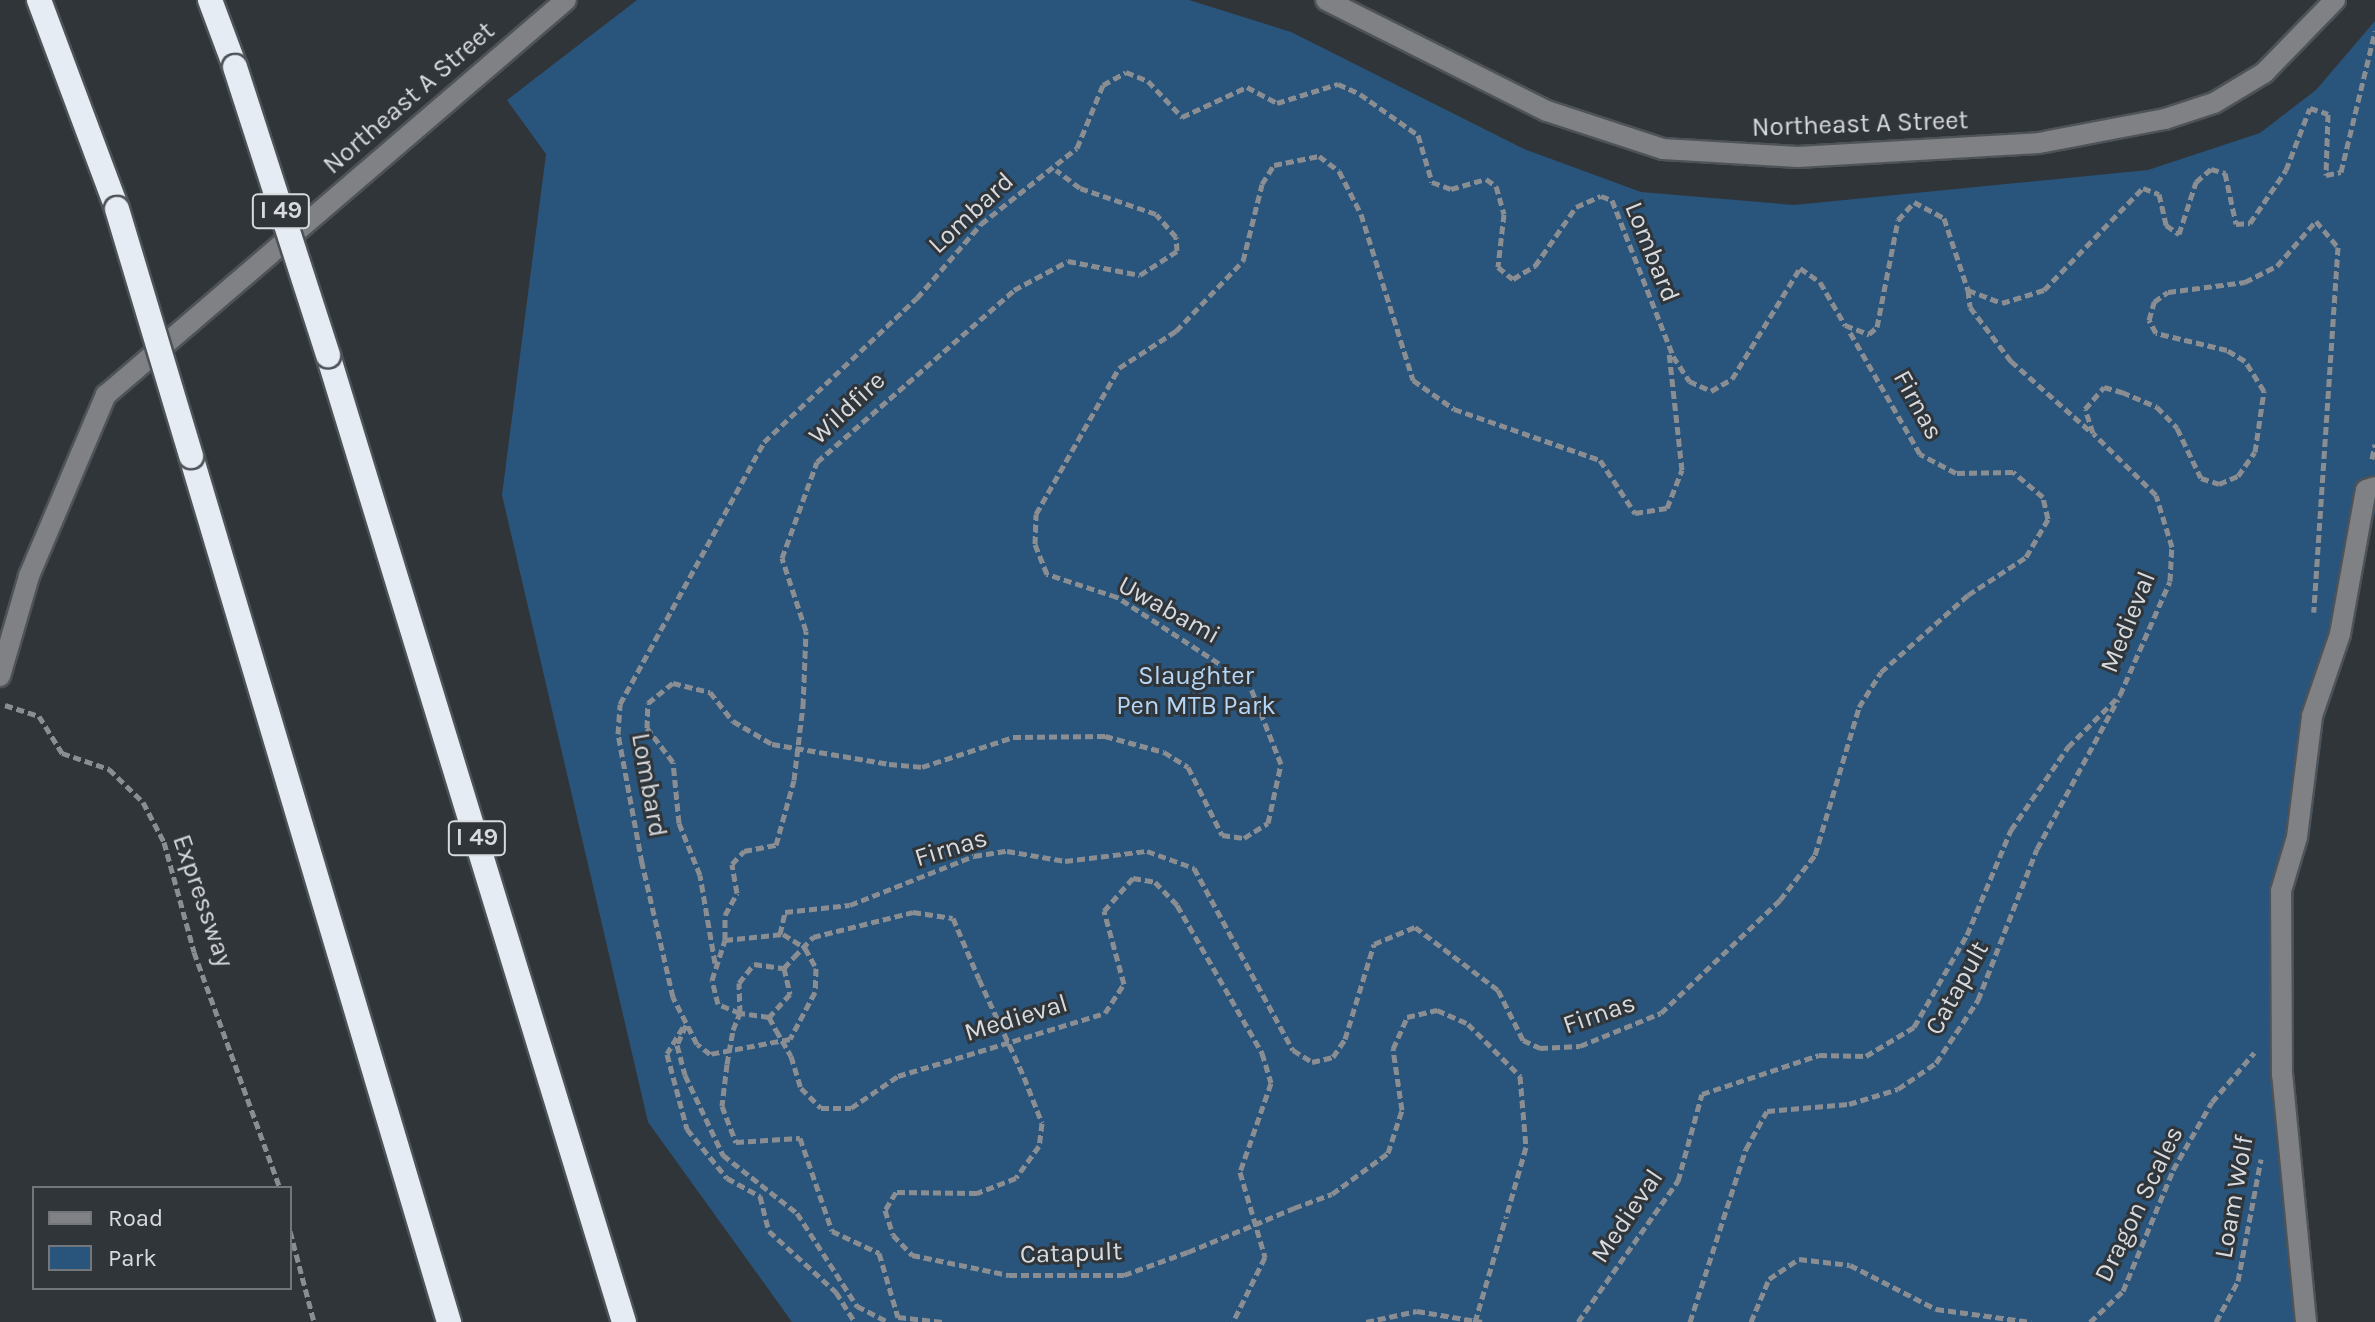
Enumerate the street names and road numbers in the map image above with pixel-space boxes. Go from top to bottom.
street label: Northeast A Street [317,15,501,181]
street label: Northeast A Street [1751,105,1969,143]
street label: Lombard [922,166,1020,260]
road number: I 49 [251,191,311,231]
street label: Lombard [1618,197,1686,307]
street label: Wildfire [802,365,892,451]
street label: Firnas [1886,365,1950,445]
street label: Medieval [2094,567,2162,677]
street label: Uwabami [1112,569,1226,651]
street label: Lombard [625,730,673,840]
road number: I 49 [447,818,507,858]
street label: Firnas [911,822,991,874]
street label: Expressway [166,830,240,972]
street label: Catapult [1919,936,1995,1040]
street label: Firnas [1559,987,1639,1041]
street label: Medieval [960,988,1072,1048]
street label: Dragon Scales [2088,1121,2190,1287]
street label: Loam Wolf [2208,1133,2260,1261]
street label: Medieval [1584,1163,1670,1269]
street label: Catapult [1019,1236,1123,1270]

